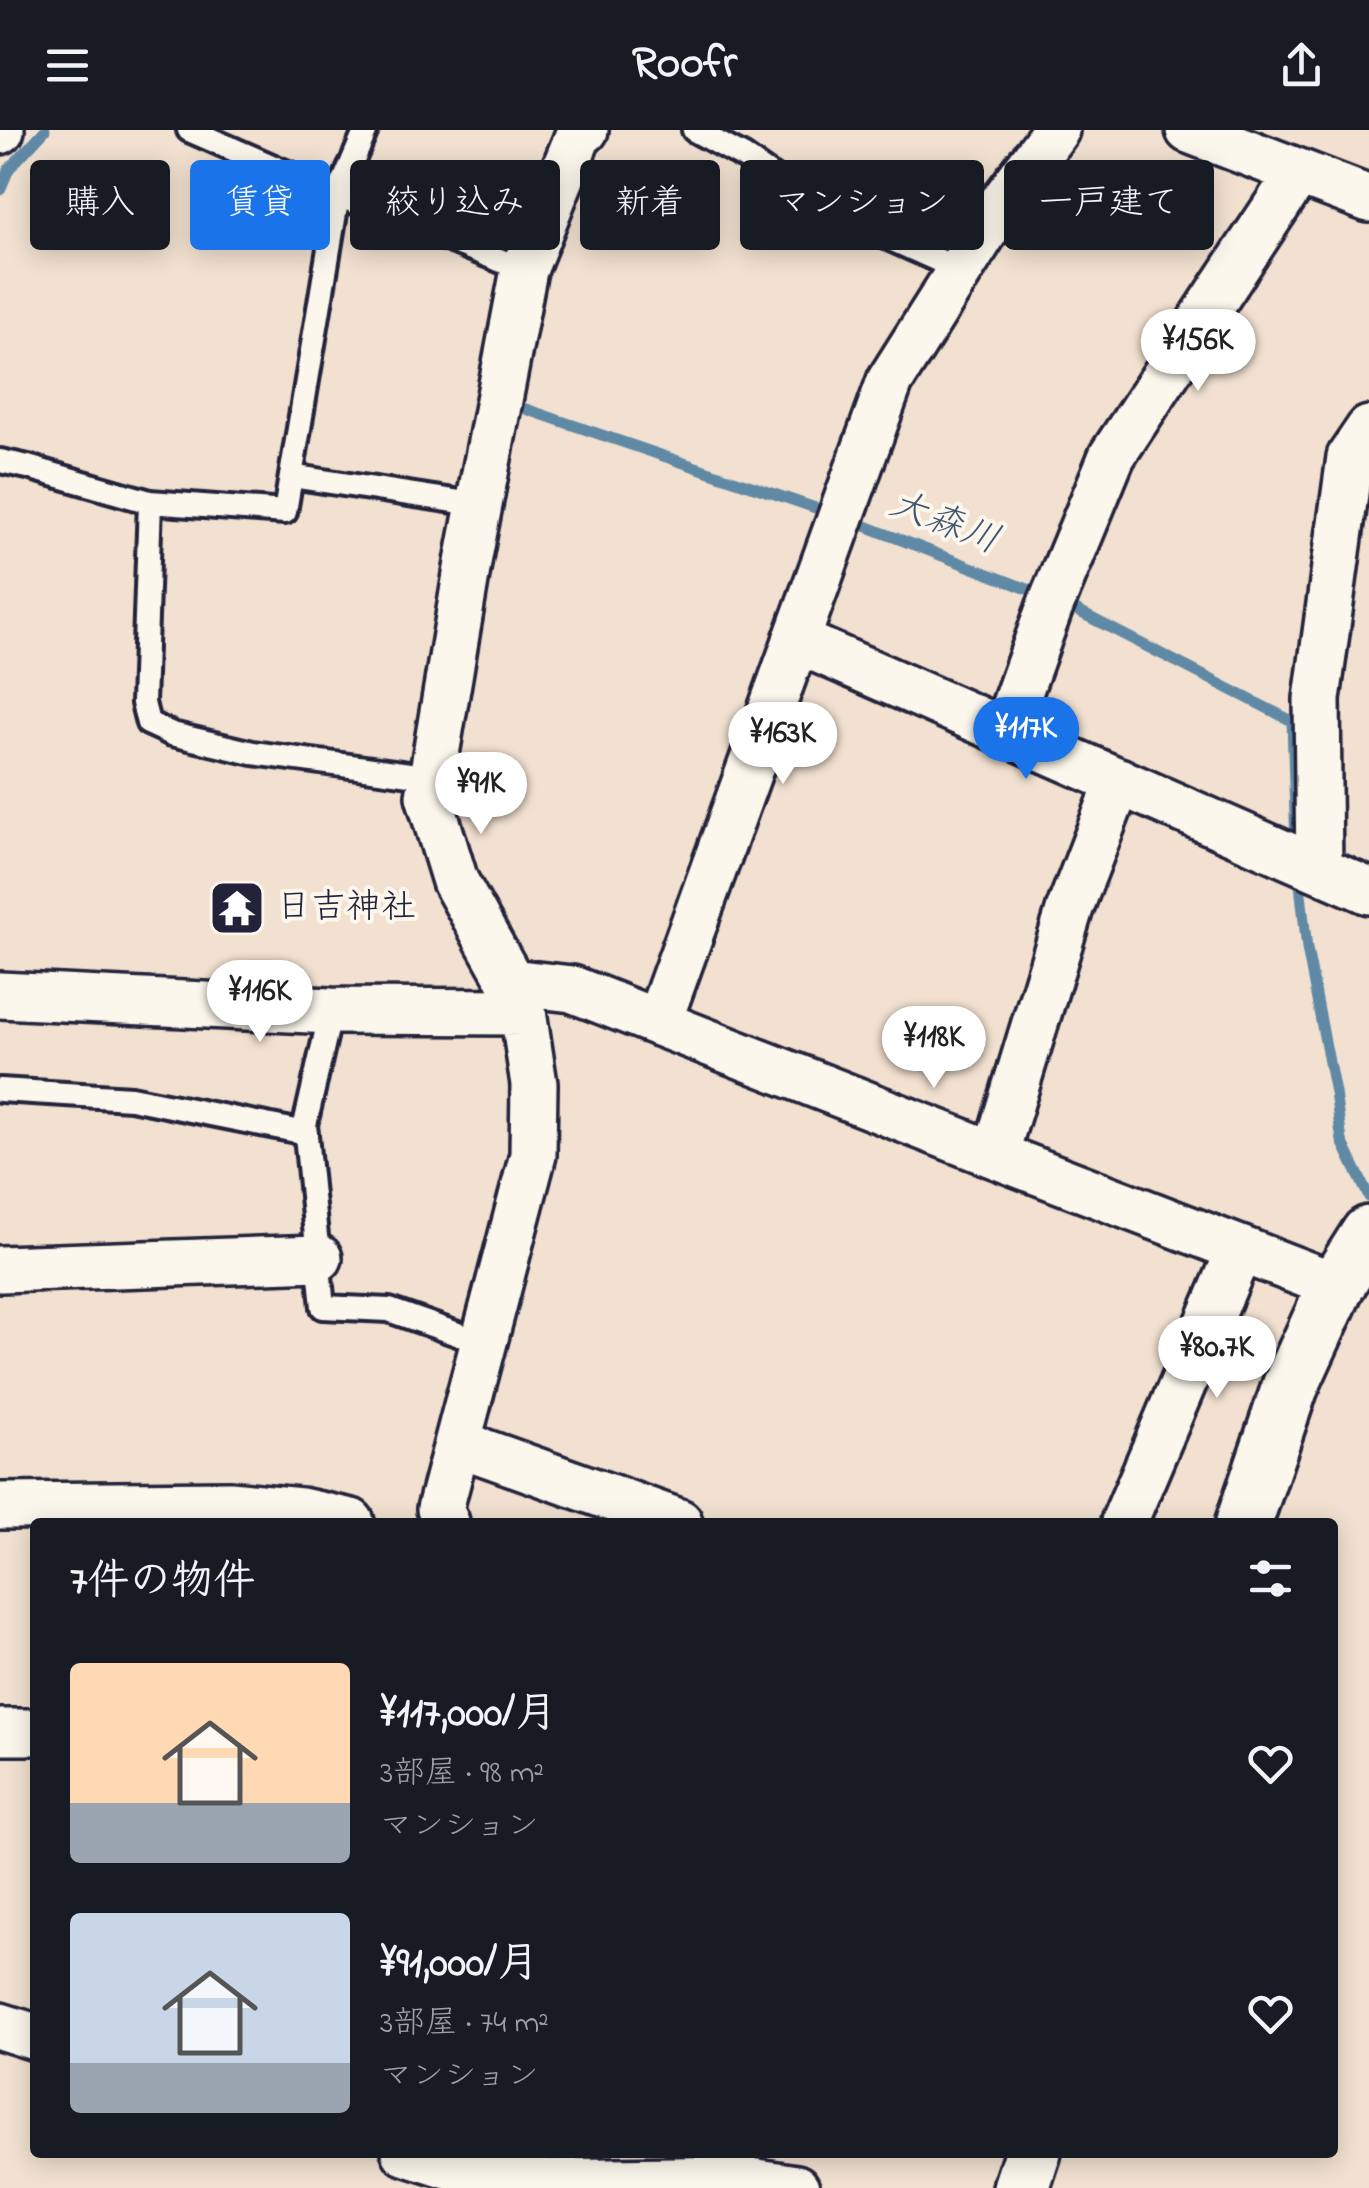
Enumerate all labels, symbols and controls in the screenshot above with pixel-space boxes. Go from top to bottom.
text: Roofr [632,32,737,98]
icon: menu [40,38,95,93]
icon: share [1274,38,1329,93]
chip: 購入 [30,160,170,250]
chip: 賃貸 [190,160,330,250]
chip: 絞り込み [350,160,560,250]
chip: 新着 [580,160,720,250]
chip: マンション [740,160,984,250]
chip: 一戸建て [1004,160,1214,250]
pin: ¥156K [1128,309,1268,394]
text: ¥156K [1163,318,1233,365]
water label: 大森川 [881,477,1007,571]
pin: ¥117K [956,697,1096,782]
pin: ¥163K [713,702,853,787]
text: ¥117K [995,706,1057,753]
text: ¥163K [750,711,816,758]
pin: ¥91K [422,752,540,837]
text: ¥91K [457,761,505,808]
temple icon: 日吉神社 [207,878,267,938]
place label: 日吉神社 [276,883,416,934]
pin: ¥116K [190,960,330,1045]
text: ¥116K [229,969,291,1016]
pin: ¥118K [864,1006,1004,1091]
text: ¥118K [904,1015,964,1062]
pin: ¥80.7K [1136,1316,1298,1401]
text: ¥80.7K [1180,1325,1254,1372]
icon: filters [1243,1551,1298,1606]
text: 7件の物件 [70,1552,255,1613]
text: ¥117,000/月 [380,1684,557,1745]
icon: home [150,1703,270,1823]
icon: heart [1243,1736,1298,1791]
text: 3部屋 · 98 m² [380,1751,544,1798]
text: マンション [380,1804,539,1851]
text: ¥91,000/月 [380,1934,539,1995]
icon: home [150,1953,270,2073]
icon: heart [1243,1986,1298,2041]
text: 3部屋 · 74 m² [380,2001,549,2048]
text: マンション [380,2054,539,2101]

